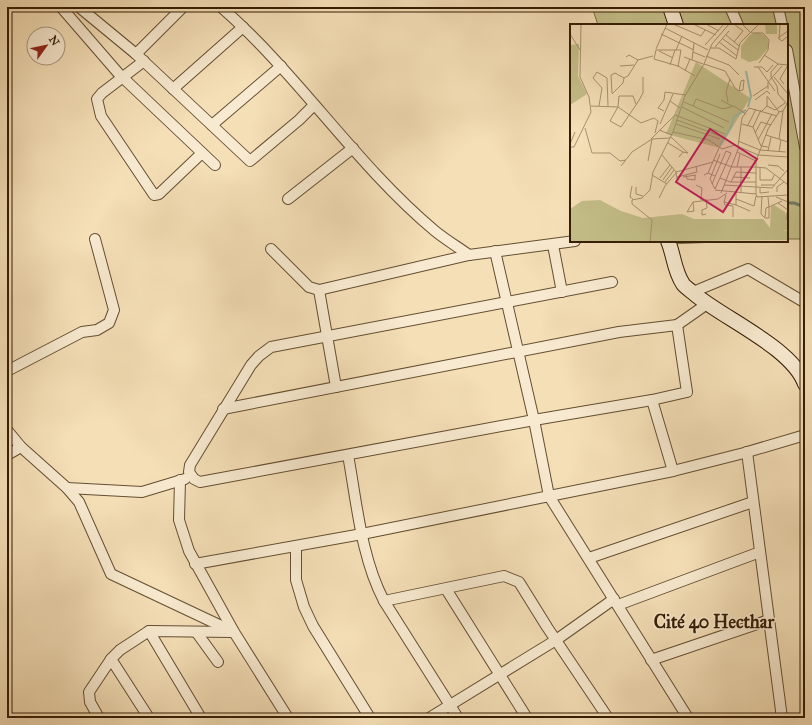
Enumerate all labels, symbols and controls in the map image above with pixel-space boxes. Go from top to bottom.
inset map [570,24,788,242]
north arrow [26,26,66,66]
text: N [46,33,62,49]
district label: Cité 40 Hecthar [654,611,775,634]

